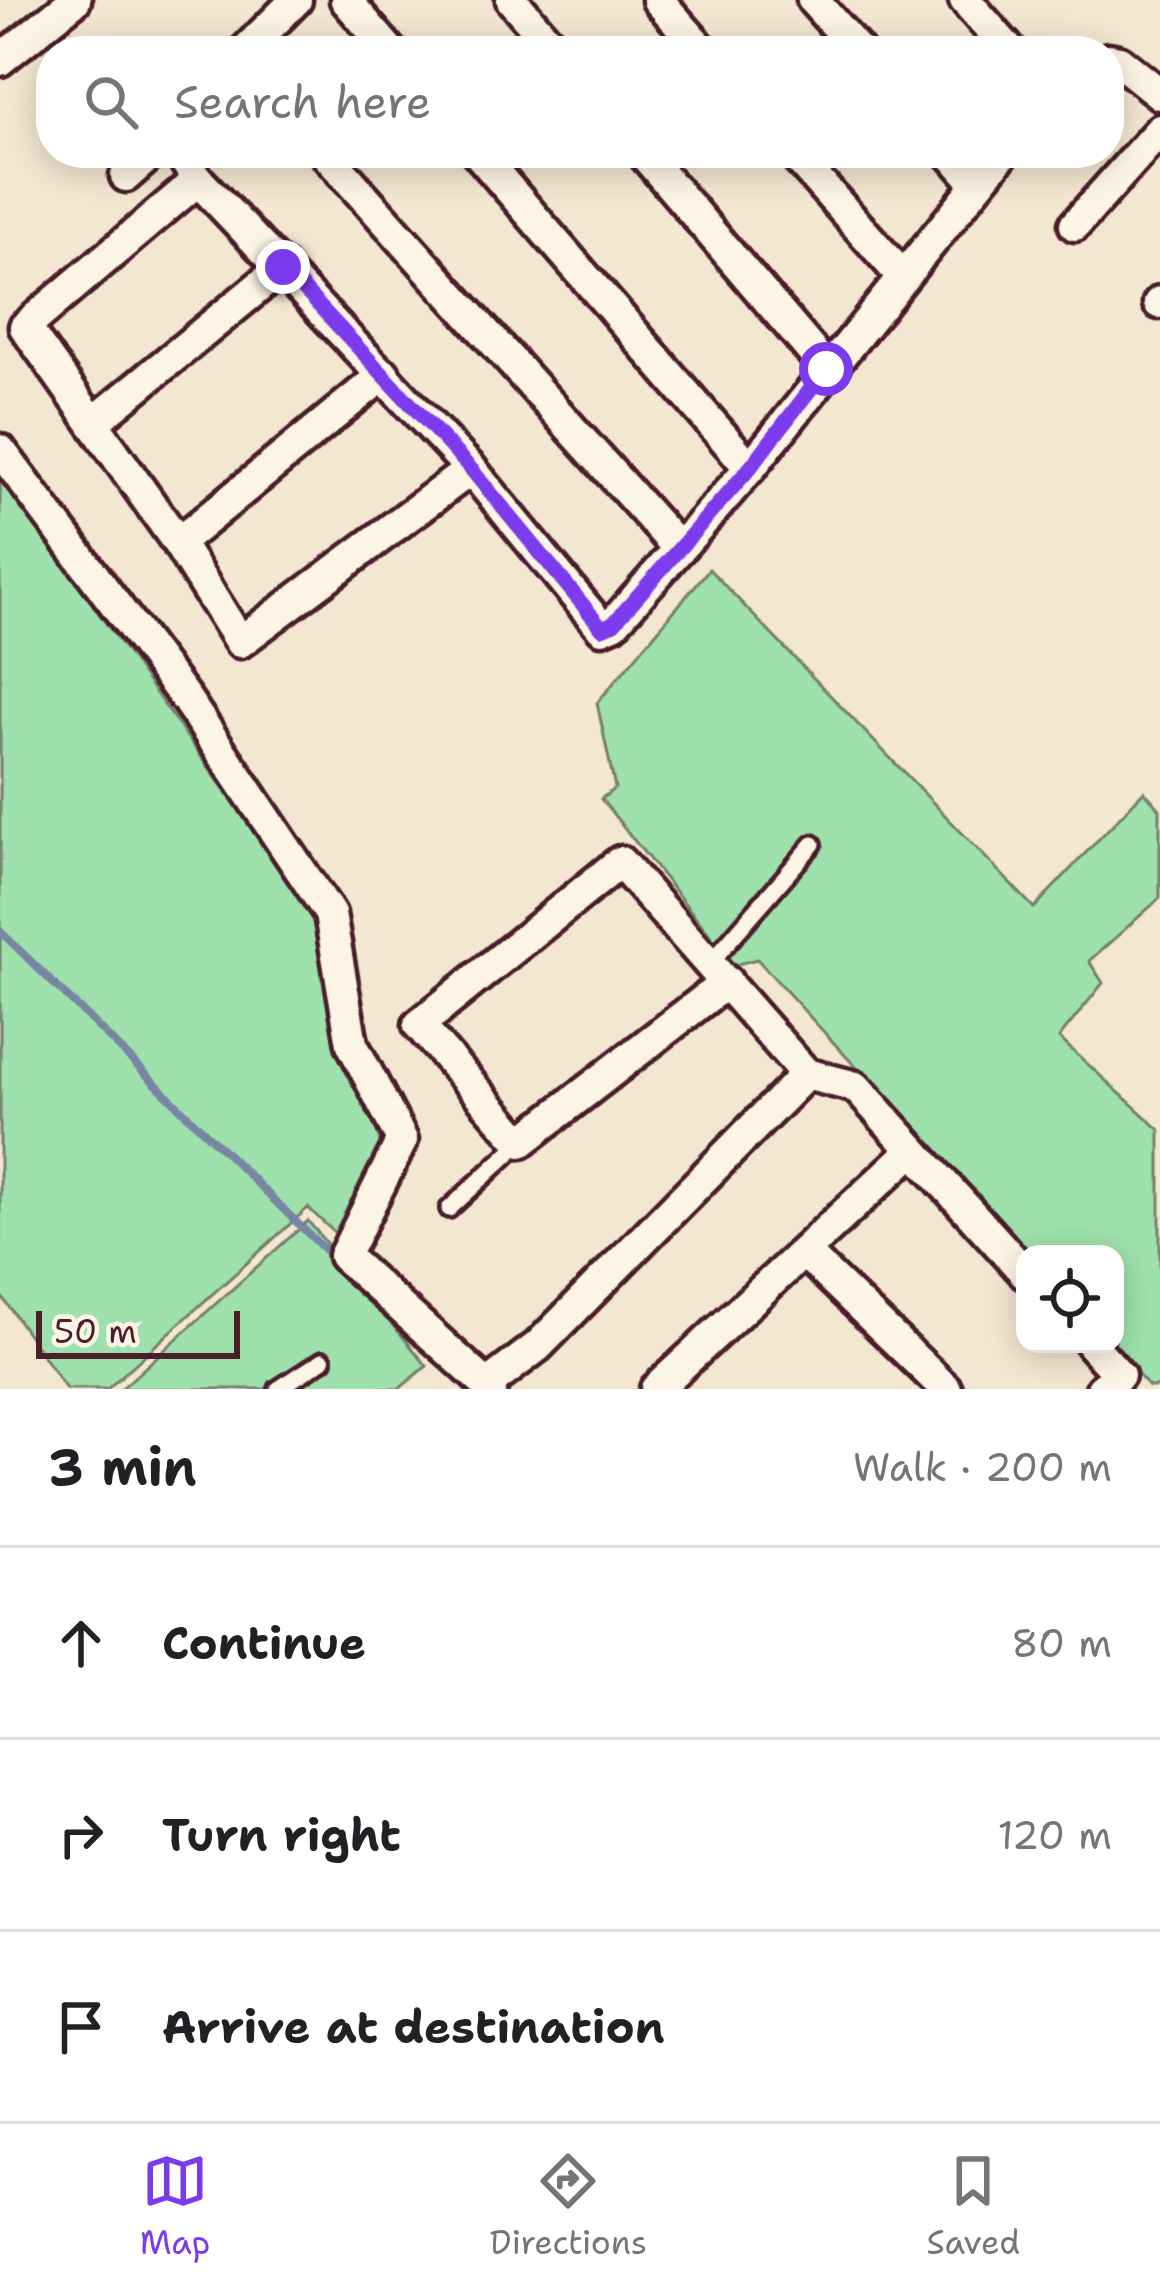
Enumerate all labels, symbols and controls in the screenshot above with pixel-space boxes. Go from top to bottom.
search box [36,36,1124,168]
icon: search [78,69,144,135]
text: Search here [174,72,431,132]
route end [256,240,310,294]
route start [799,342,853,396]
map controls [1016,1245,1124,1353]
button: locate [1016,1245,1124,1353]
scale bar [36,1305,240,1358]
text: 50 m [54,1309,137,1354]
text: 3 min [48,1433,197,1501]
text: Walk · 200 m [853,1441,1112,1493]
icon: ahead [48,1610,114,1676]
text: Continue [162,1613,366,1673]
text: 80 m [1011,1617,1112,1669]
icon: right [48,1802,114,1868]
text: Turn right [162,1805,401,1865]
text: 120 m [997,1809,1112,1861]
icon: arrive [48,1994,114,2060]
text: Arrive at destination [162,1997,665,2057]
tab: Map [140,2148,210,2265]
tab: Directions [490,2148,647,2265]
tab: Saved [927,2148,1020,2265]

